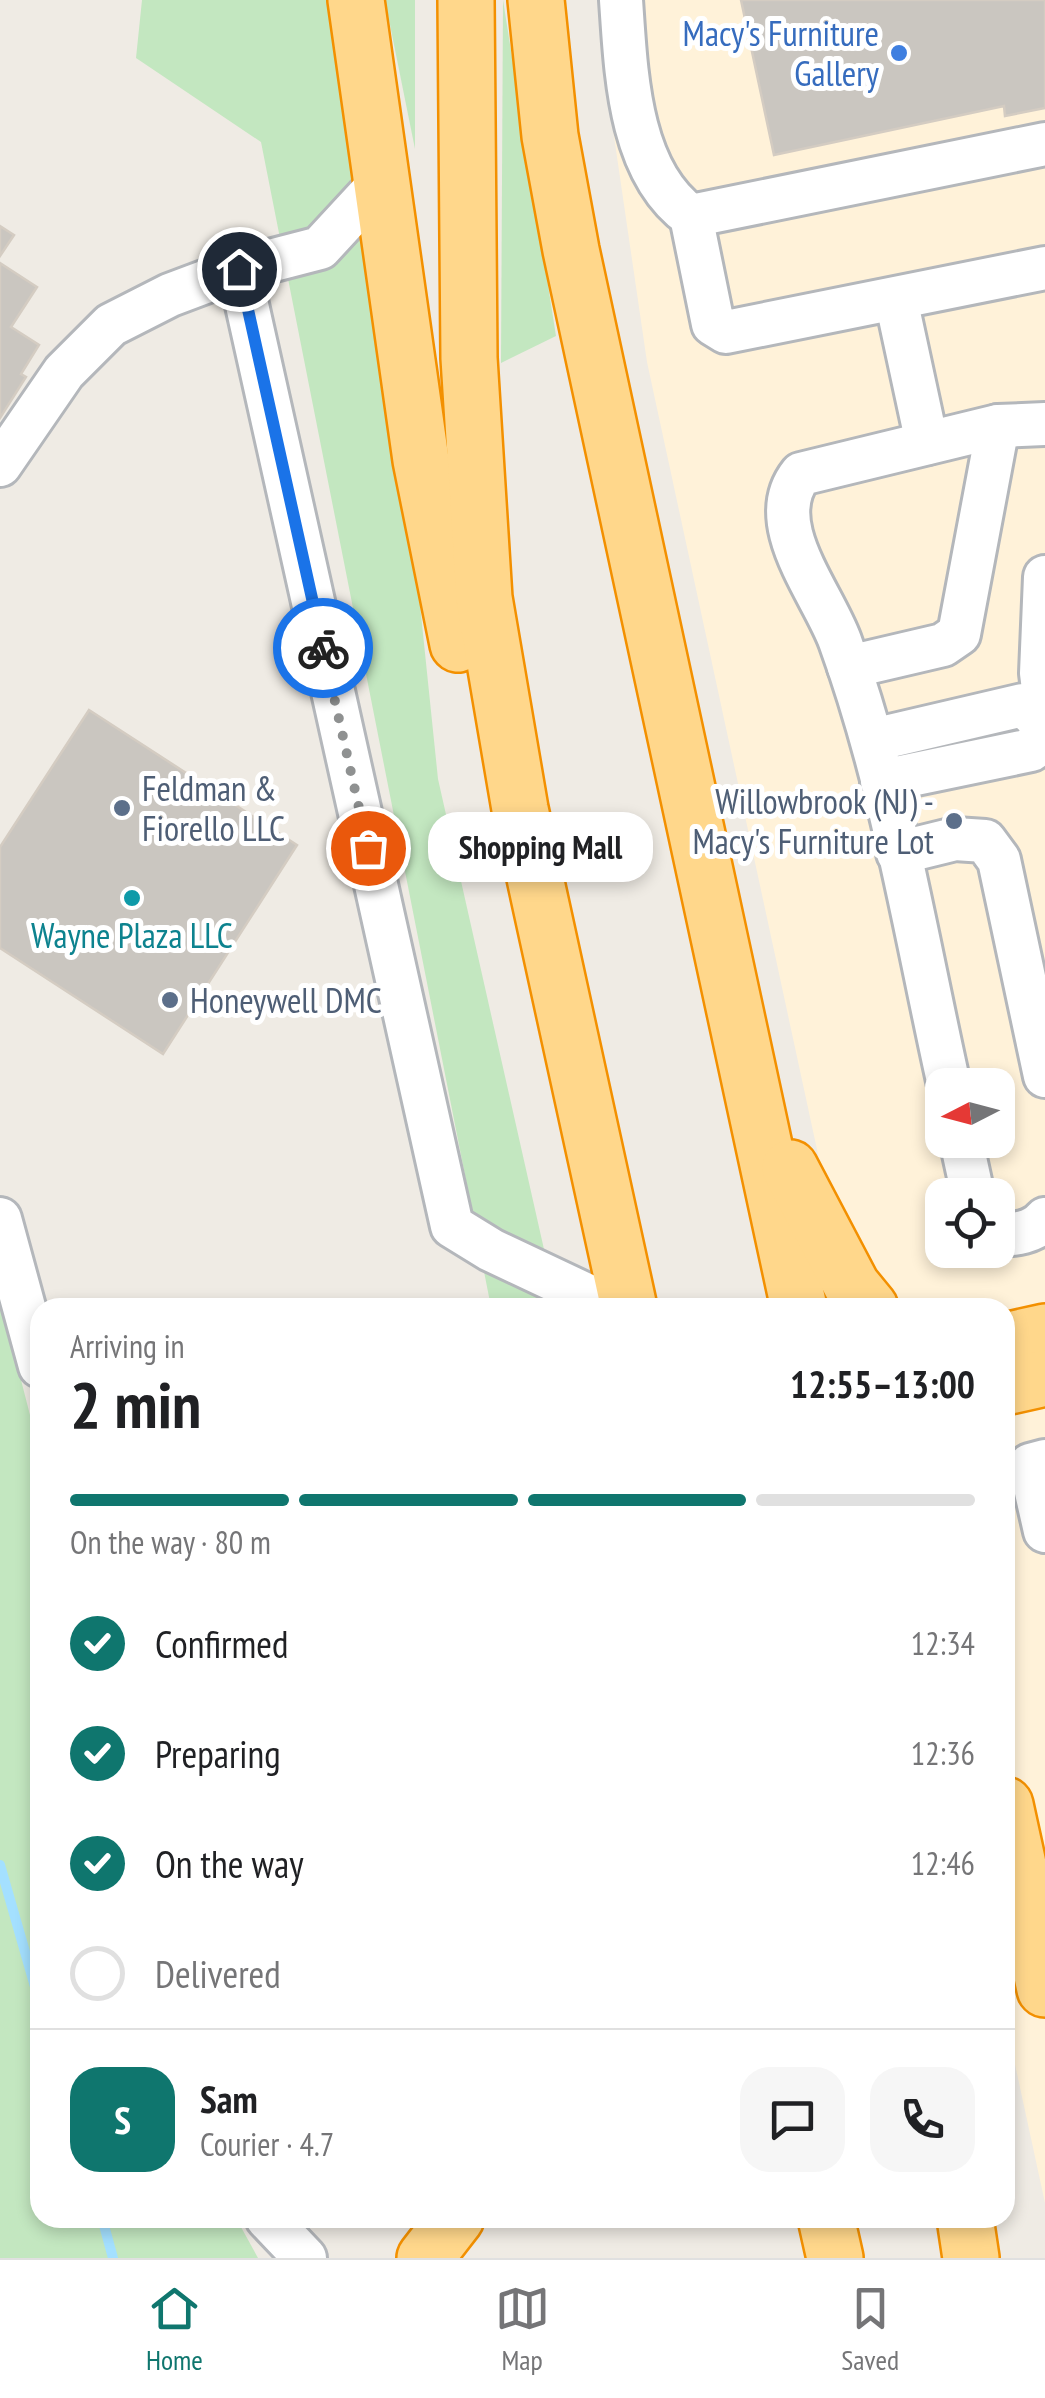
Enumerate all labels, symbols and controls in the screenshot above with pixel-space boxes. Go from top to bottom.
place label: Macy's Furniture Gallery [683,10,880,96]
marker: Macy's Furniture Gallery [888,42,910,64]
pin [197,227,282,312]
icon: home [212,242,267,297]
courier [273,598,373,698]
icon: bike [296,621,351,676]
place label: Feldman & Fiorello LLC [142,765,285,851]
place label: Willowbrook (NJ) - Macy's Furniture Lot [692,778,934,864]
marker: Feldman & Fiorello LLC [111,797,133,819]
pin [326,806,411,891]
marker: Willowbrook (NJ) - Macy's Furniture Lot [943,810,965,832]
callout: Shopping Mall [428,813,653,883]
icon: bag [341,821,396,876]
text: Shopping Mall [459,826,622,868]
marker: Wayne Plaza LLC [121,887,143,909]
place label: Wayne Plaza LLC [31,912,233,958]
place label: Honeywell DMC [190,977,382,1023]
marker: Honeywell DMC [159,989,181,1011]
north arrow [925,1068,1015,1158]
map controls [925,1068,1015,1268]
button: locate [925,1178,1015,1268]
text: Arriving in [70,1325,185,1367]
text: 12:55–13:00 [790,1359,975,1408]
text: 2 min [70,1362,201,1446]
text: On the way · 80 m [70,1521,271,1563]
icon: check [70,1616,125,1671]
text: Confirmed [155,1619,288,1668]
text: 12:34 [911,1622,975,1664]
icon: check [70,1726,125,1781]
text: Preparing [155,1729,281,1778]
text: 12:36 [911,1732,975,1774]
icon: check [70,1836,125,1891]
text: On the way [155,1839,303,1888]
text: 12:46 [911,1842,975,1884]
text: Delivered [155,1949,281,1998]
button: chat [740,2067,845,2172]
button: phone [870,2067,975,2172]
text: Sam [200,2074,258,2123]
text: S [114,2095,131,2144]
text: Courier · 4.7 [200,2123,334,2165]
tab: Home [146,2281,203,2378]
tab: Map [495,2281,550,2378]
tab: Saved [841,2281,899,2378]

